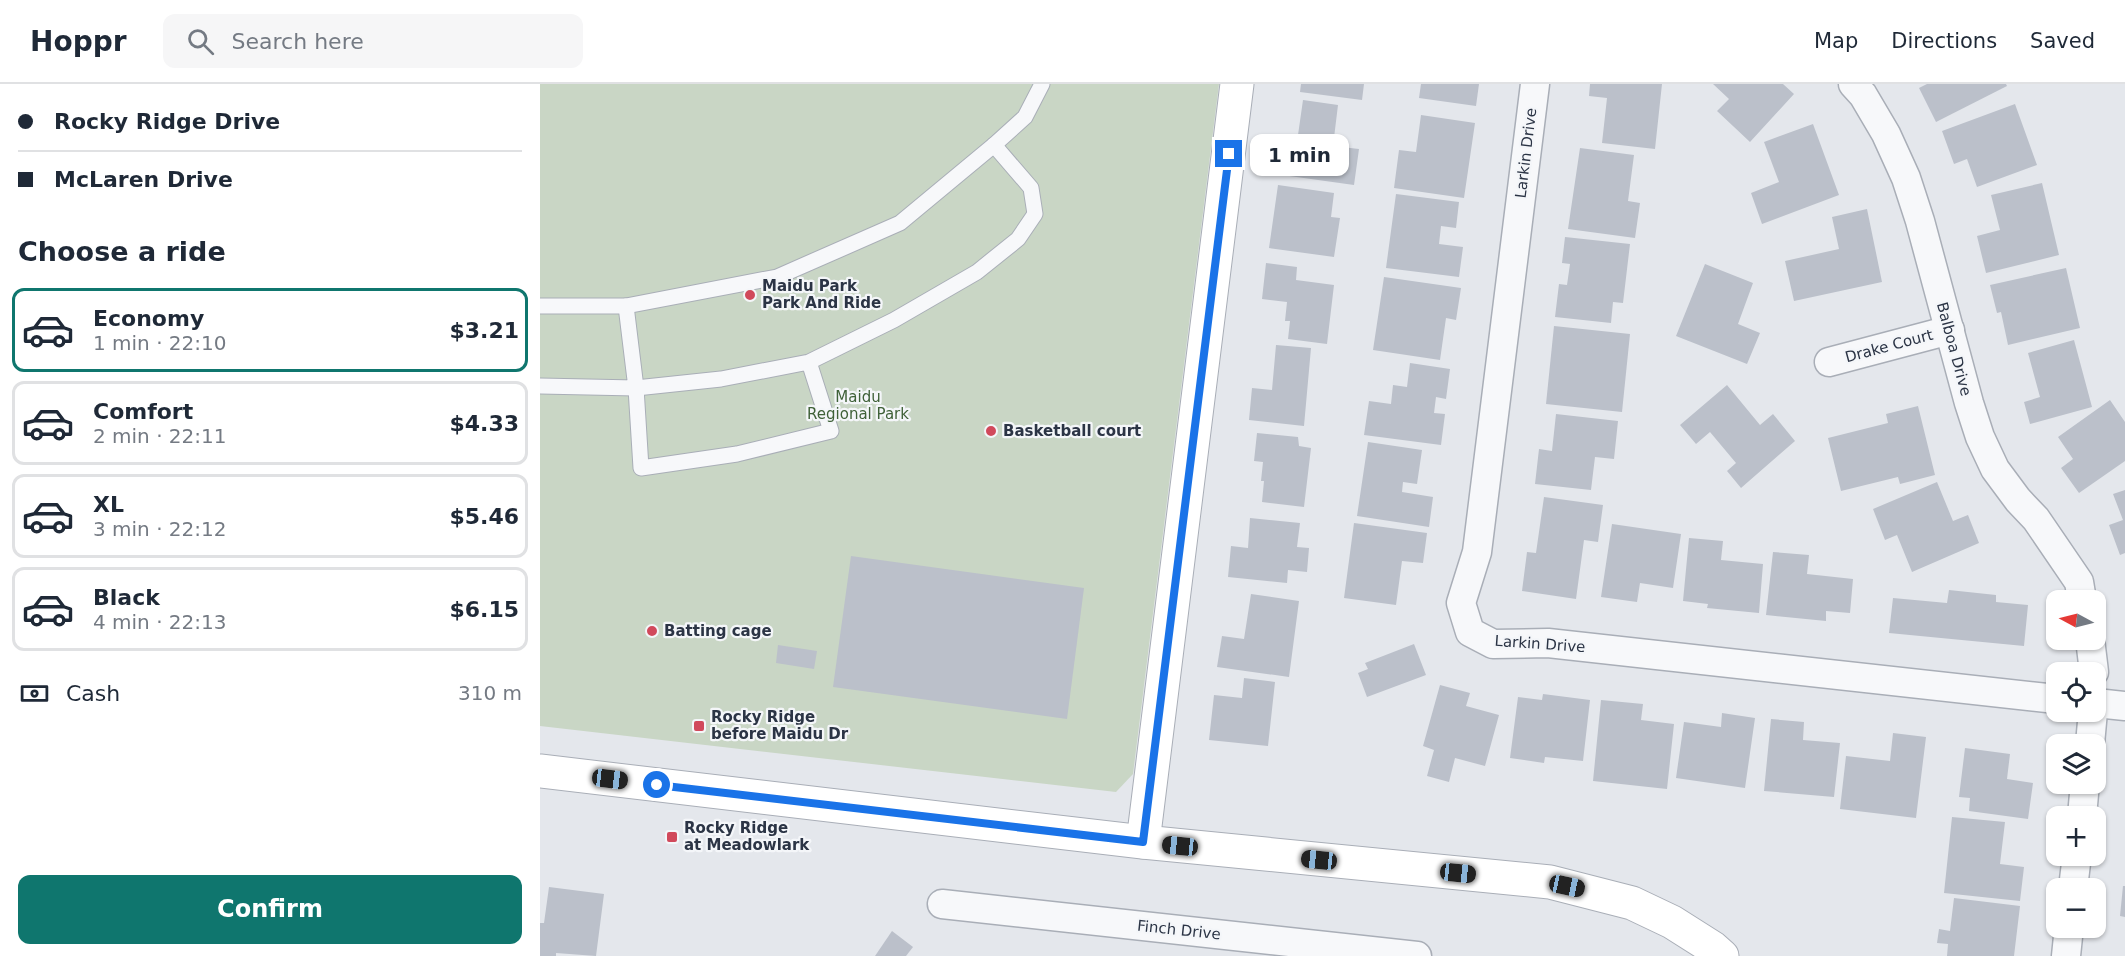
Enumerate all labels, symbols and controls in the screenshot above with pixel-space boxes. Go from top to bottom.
search box [163,14,583,68]
text: Hoppr [30,25,127,58]
icon: search [184,25,217,58]
text: Search here [232,29,364,54]
text: Map [1814,29,1858,53]
text: Directions [1891,29,1997,53]
text: Saved [2030,29,2095,53]
street label: Larkin Drive [1512,107,1540,199]
text: Rocky Ridge Drive [54,109,280,134]
callout: 1 min [1250,133,1349,175]
route end [1215,140,1242,167]
text: 1 min [1268,143,1331,167]
text: McLaren Drive [54,167,233,192]
text: Choose a ride [18,236,226,267]
place label: Maidu Park Park And Ride [762,277,881,312]
marker: Maidu Park Park And Ride [743,288,757,302]
street label: Balboa Drive [1933,300,1975,398]
icon: car [21,303,75,357]
text: Economy [93,306,204,331]
text: $3.21 [449,318,519,343]
street label: Drake Court [1843,326,1935,366]
text: 1 min · 22:10 [93,331,227,355]
park label: Maidu Regional Park [807,388,909,423]
icon: car [21,396,75,450]
text: Comfort [93,399,193,424]
text: $4.33 [449,411,519,436]
place label: Basketball court [1003,422,1141,440]
text: 2 min · 22:11 [93,424,227,448]
marker: Basketball court [984,424,998,438]
icon: car [21,489,75,543]
text: XL [93,492,124,517]
text: $5.46 [449,504,519,529]
text: 3 min · 22:12 [93,517,227,541]
icon: car [21,582,75,636]
text: Black [93,585,160,610]
north arrow [2046,590,2106,650]
map controls [2046,590,2106,938]
text: $6.15 [449,597,519,622]
text: 4 min · 22:13 [93,610,227,634]
place label: Batting cage [664,622,772,640]
marker: Batting cage [645,624,659,638]
street label: Larkin Drive [1494,632,1586,656]
button: locate [2046,662,2106,722]
icon: cash [18,677,51,710]
text: Cash [66,681,120,706]
text: 310 m [458,681,522,705]
place label: Rocky Ridge before Maidu Dr [711,708,849,743]
marker: Rocky Ridge before Maidu Dr [692,719,706,733]
button: layers [2046,734,2106,794]
car [591,768,629,790]
route start [643,771,670,798]
button: + [2046,806,2106,866]
place label: Rocky Ridge at Meadowlark [684,819,810,854]
marker: Rocky Ridge at Meadowlark [665,830,679,844]
car [1161,835,1199,857]
car [1300,849,1338,871]
car [1439,862,1477,884]
car [1548,873,1586,899]
button: Confirm [18,875,522,944]
button: − [2046,878,2106,938]
street label: Finch Drive [1136,917,1222,943]

